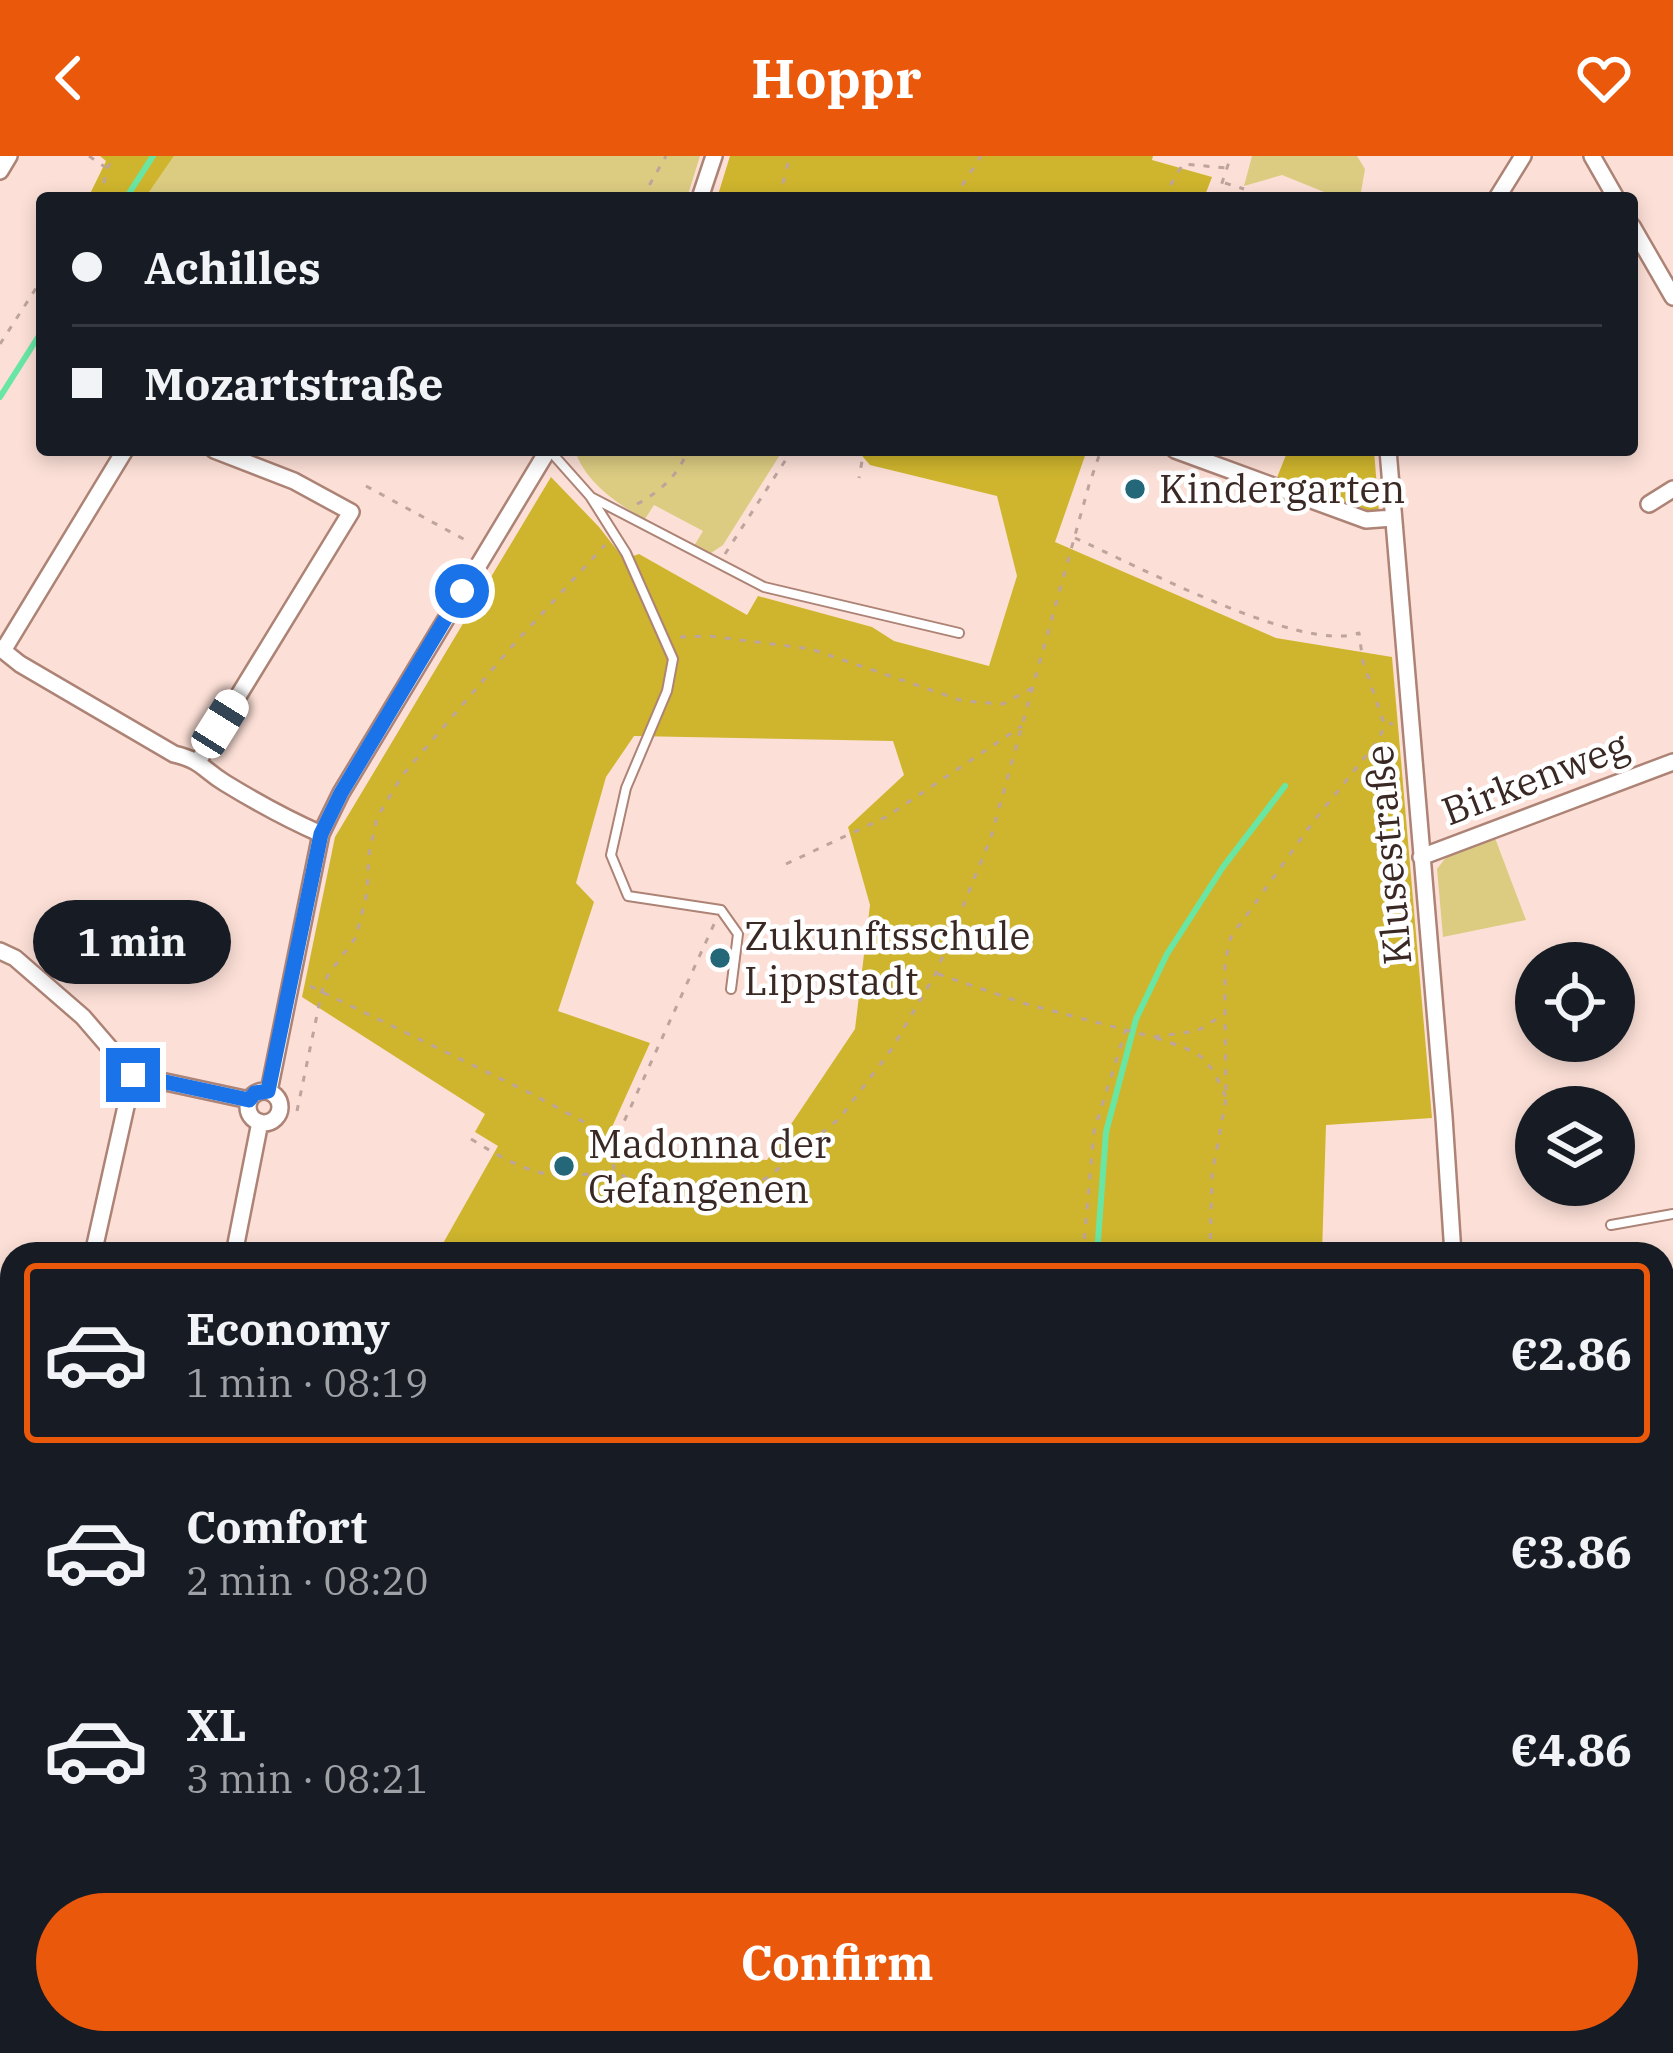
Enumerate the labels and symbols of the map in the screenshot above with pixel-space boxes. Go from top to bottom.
place label: Kindergarten [1159,463,1405,514]
marker: Kindergarten [1122,476,1148,502]
route start [435,564,489,618]
car [186,684,254,764]
street label: Birkenweg [1434,719,1635,836]
street label: Klusestraße [1352,743,1423,967]
callout: 1 min [34,901,232,985]
place label: Zukunftsschule Lippstadt [744,910,1030,1006]
marker: Zukunftsschule Lippstadt [707,945,733,971]
route end [106,1048,160,1102]
place label: Madonna der Gefangenen [588,1118,831,1214]
marker: Madonna der Gefangenen [551,1153,577,1179]

